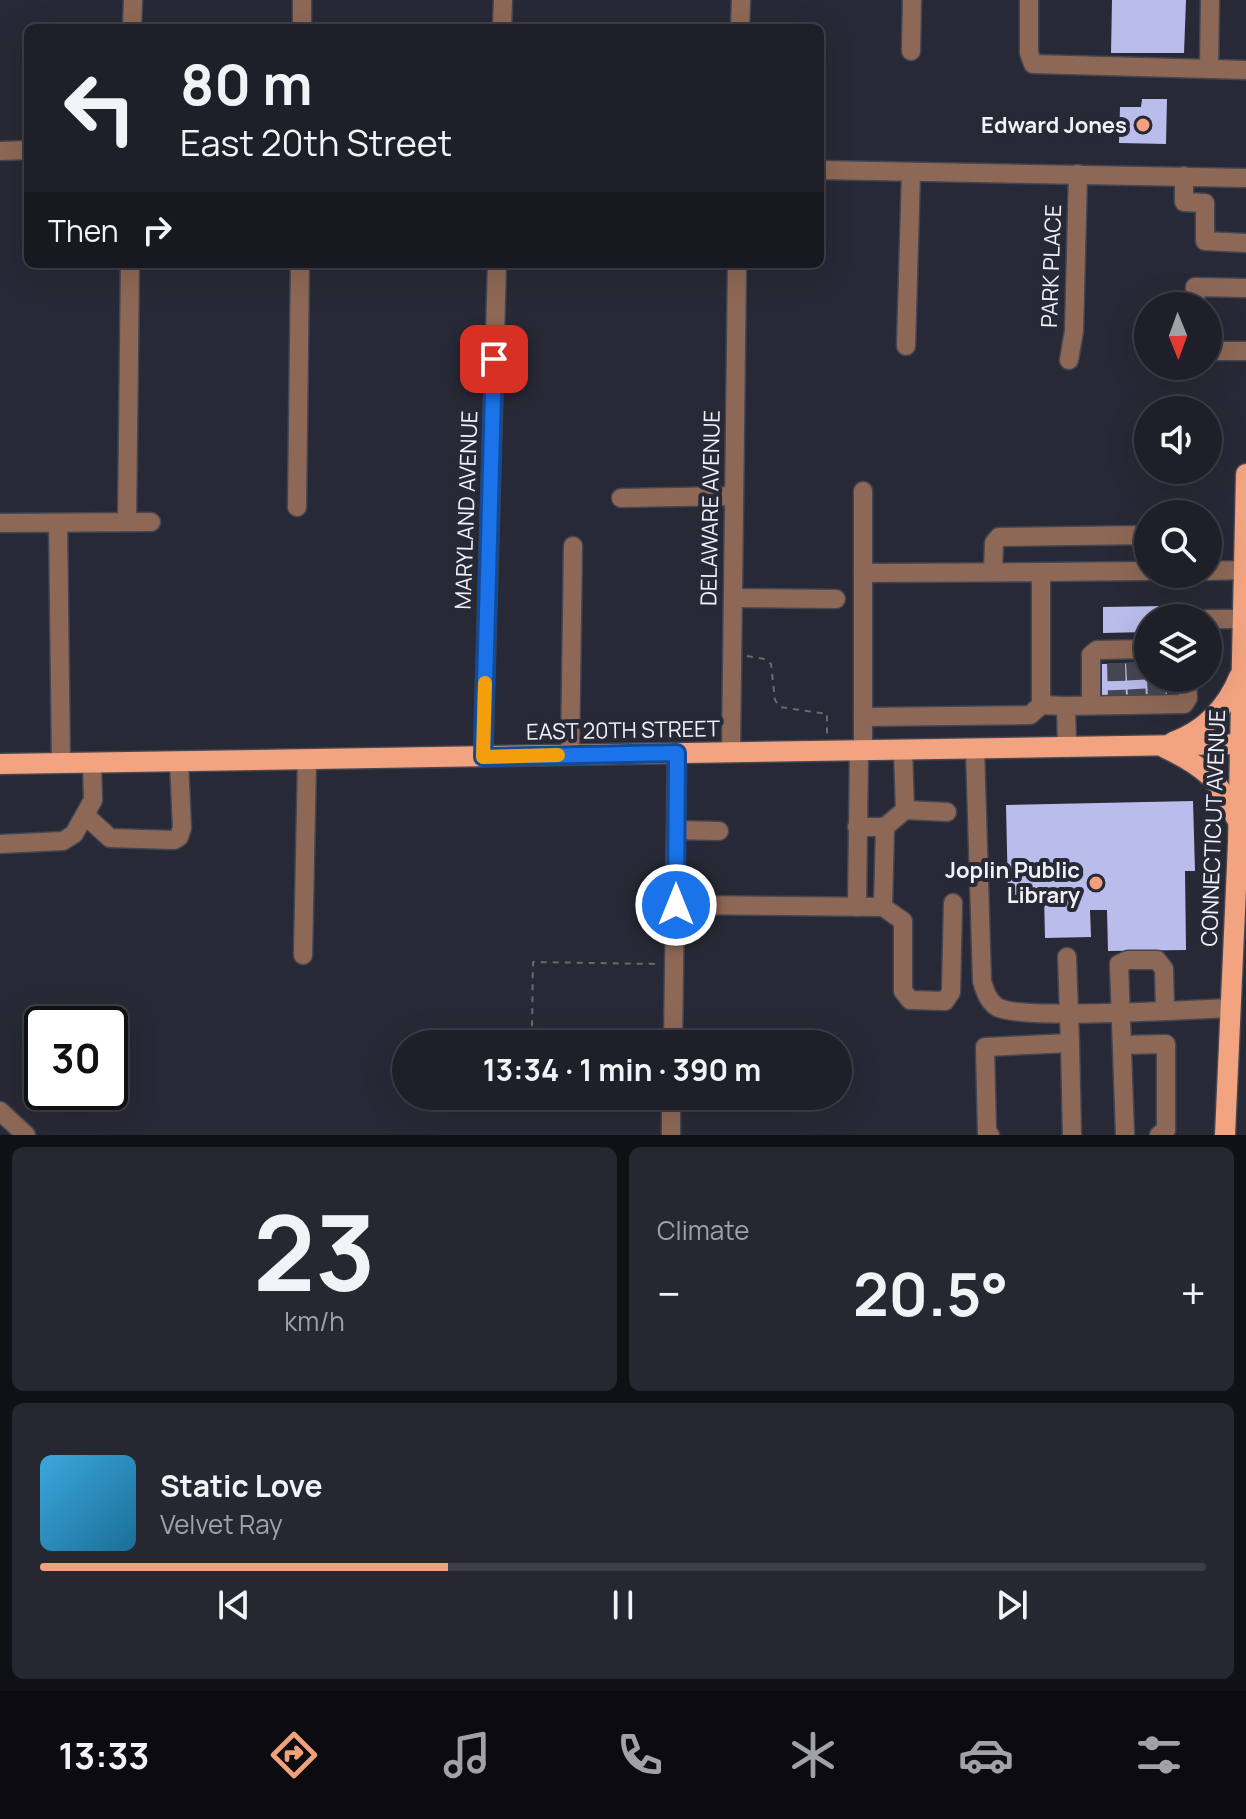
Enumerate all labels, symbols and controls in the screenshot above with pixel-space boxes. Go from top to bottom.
text: 80 m [180,45,313,122]
icon: left [48,56,152,160]
place label: Edward Jones [981,110,1127,140]
marker: Edward Jones [1134,116,1152,134]
text: East 20th Street [180,118,452,167]
street label: PARK PLACE [1034,204,1068,328]
icon: right [135,208,179,252]
text: Then [48,210,119,251]
north arrow [1134,292,1222,380]
map controls [1134,292,1222,692]
pin [460,325,528,393]
icon: arrive [472,337,516,381]
button: sound [1134,396,1222,484]
street label: MARYLAND AVENUE [448,410,484,610]
street label: DELAWARE AVENUE [693,410,727,606]
button: search [1134,500,1222,588]
button: layers [1134,604,1222,692]
street label: CONNECTICUT AVENUE [1194,709,1232,947]
street label: EAST 20TH STREET [526,713,720,747]
place label: Joplin Public Library [945,855,1081,910]
position arrow [634,863,718,947]
marker: Joplin Public Library [1087,874,1105,892]
speed limit sign: 30 [24,1006,128,1110]
text: 13:34 · 1 min · 390 m [483,1049,761,1090]
text: 23 [253,1180,376,1322]
text: Climate [657,1212,749,1248]
text: 20.5° [853,1252,1008,1334]
text: − [657,1263,681,1323]
text: + [1181,1263,1206,1323]
text: km/h [284,1303,345,1339]
text: Static Love [160,1465,323,1506]
text: Velvet Ray [160,1506,283,1542]
icon: previous [212,1583,256,1627]
icon: pause [601,1583,645,1627]
icon: next [990,1583,1034,1627]
icon: directions [266,1727,322,1783]
icon: music [439,1727,495,1783]
icon: phone [612,1727,668,1783]
icon: climate [785,1727,841,1783]
icon: car [958,1727,1014,1783]
icon: filters [1131,1727,1187,1783]
text: 13:33 [59,1731,149,1780]

